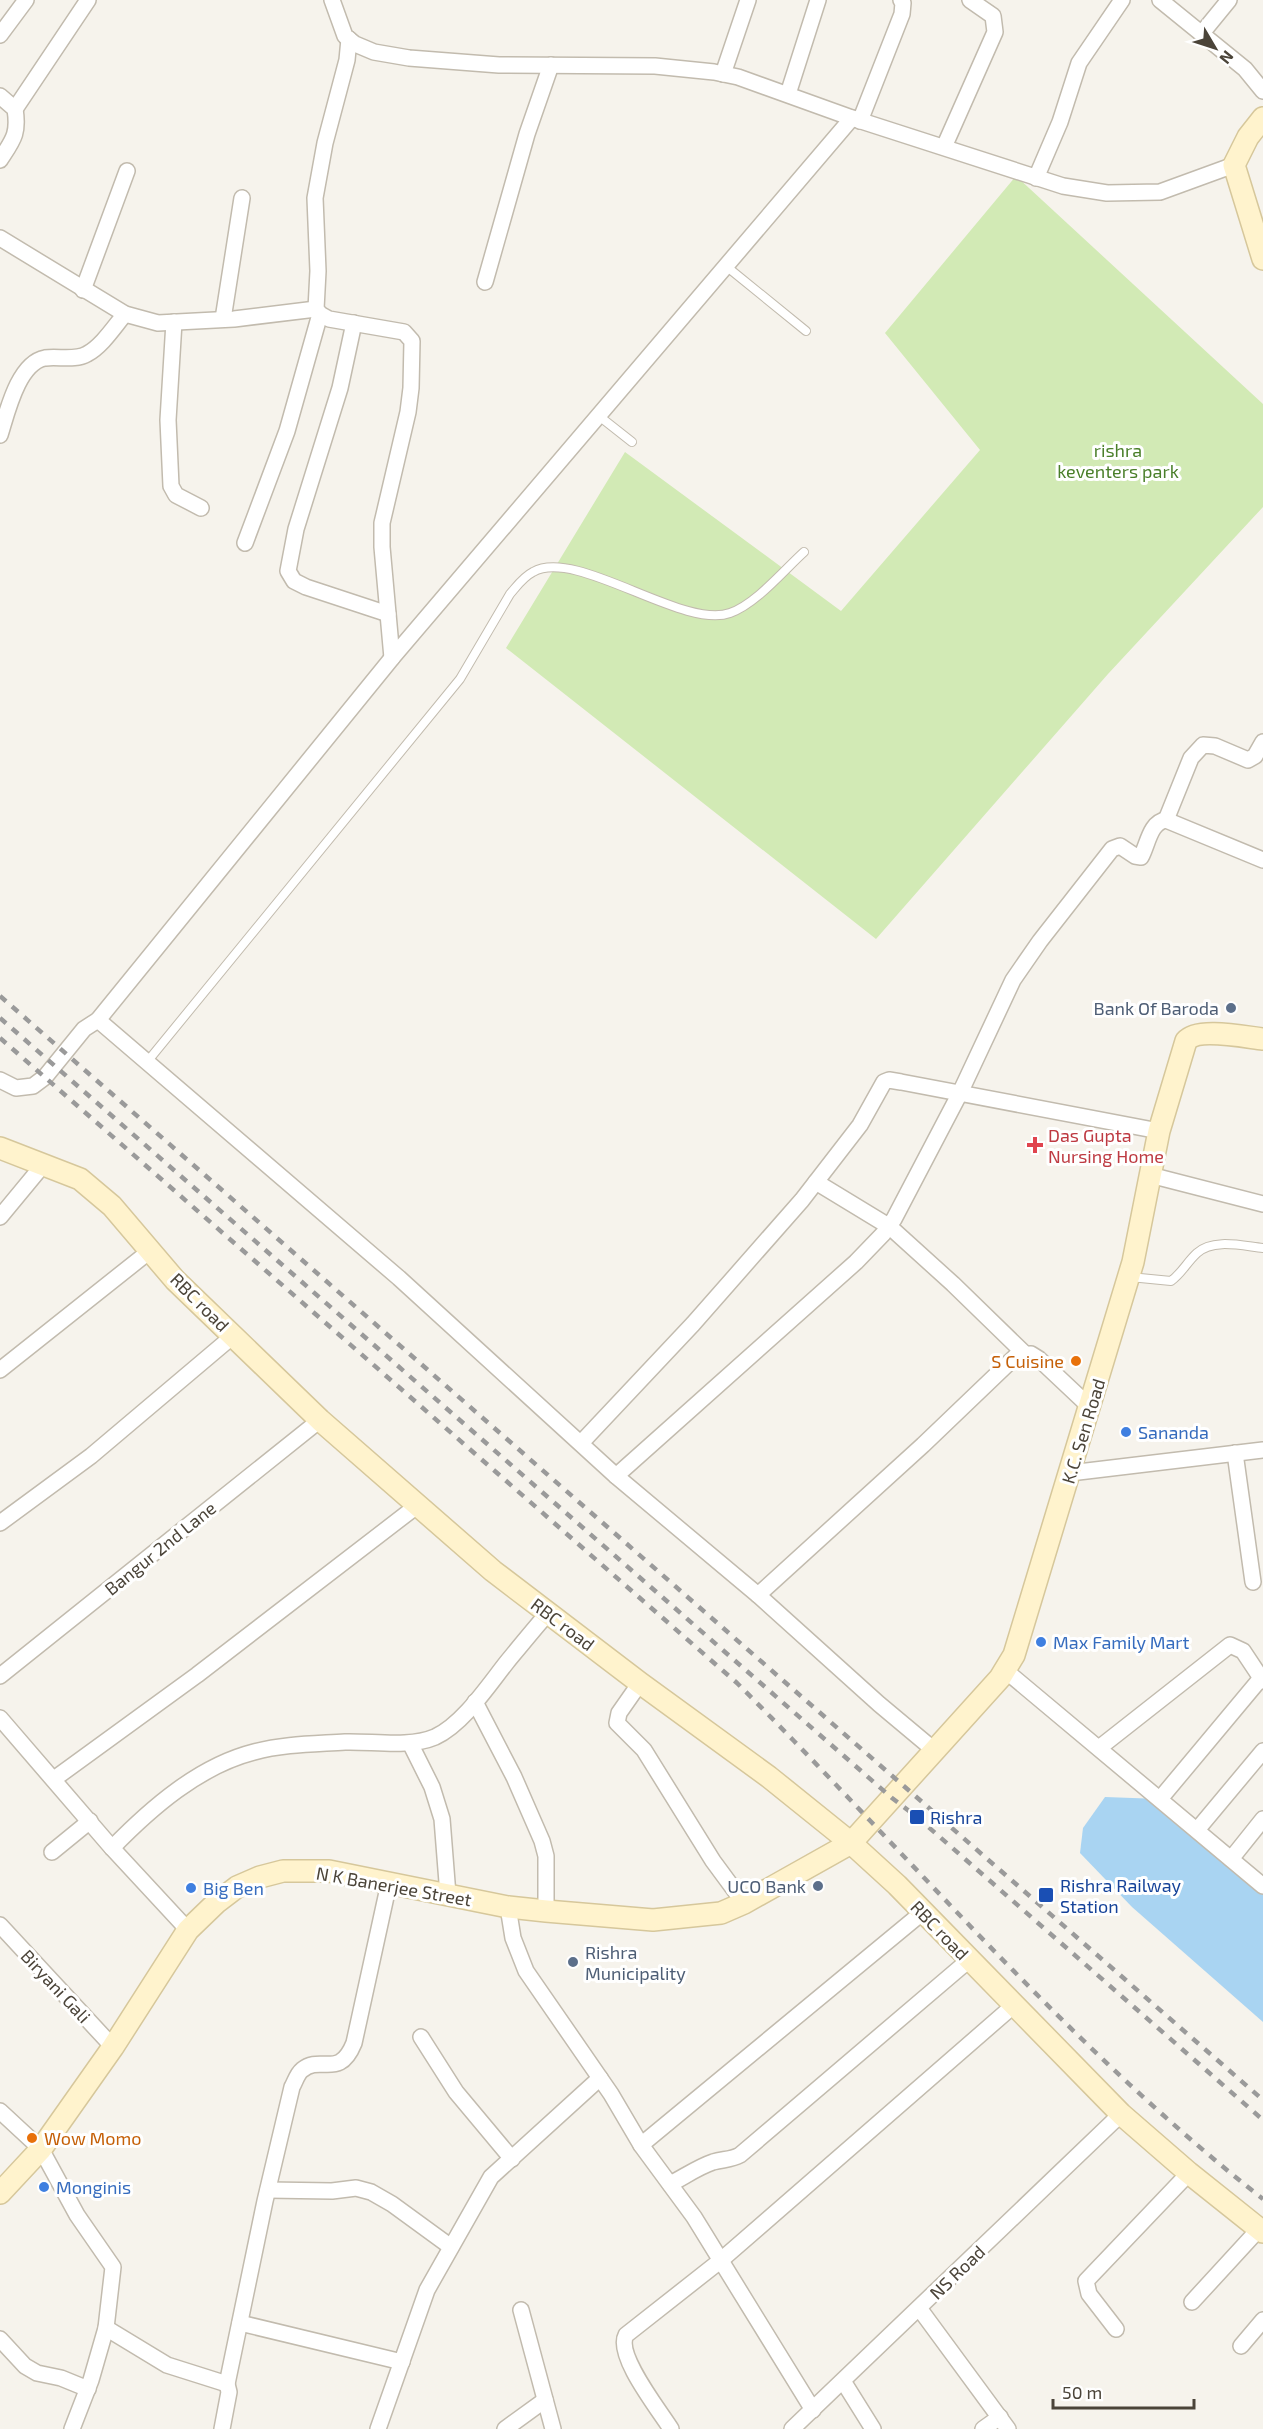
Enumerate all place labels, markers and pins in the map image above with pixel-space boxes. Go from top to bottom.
place label: Bank Of Baroda [1094,997,1219,1019]
marker: Bank Of Baroda [1224,1001,1238,1015]
place label: Das Gupta Nursing Home [1048,1124,1164,1167]
marker: Das Gupta Nursing Home [1026,1136,1044,1154]
place label: S Cuisine [991,1350,1064,1372]
marker: S Cuisine [1069,1354,1083,1368]
place label: Sananda [1138,1421,1209,1443]
marker: Sananda [1119,1425,1133,1439]
place label: Max Family Mart [1053,1631,1190,1653]
marker: Max Family Mart [1034,1635,1048,1649]
place label: Rishra [930,1806,982,1828]
marker: Rishra [908,1808,926,1826]
place label: Rishra Railway Station [1060,1874,1182,1917]
place label: UCO Bank [727,1875,806,1897]
place label: Big Ben [203,1877,264,1899]
marker: UCO Bank [811,1879,825,1893]
marker: Big Ben [184,1881,198,1895]
marker: Rishra Railway Station [1037,1886,1055,1904]
place label: Rishra Municipality [585,1941,686,1984]
marker: Rishra Municipality [566,1955,580,1969]
place label: Wow Momo [44,2127,141,2149]
marker: Wow Momo [25,2131,39,2145]
place label: Monginis [56,2176,131,2198]
marker: Monginis [37,2180,51,2194]

